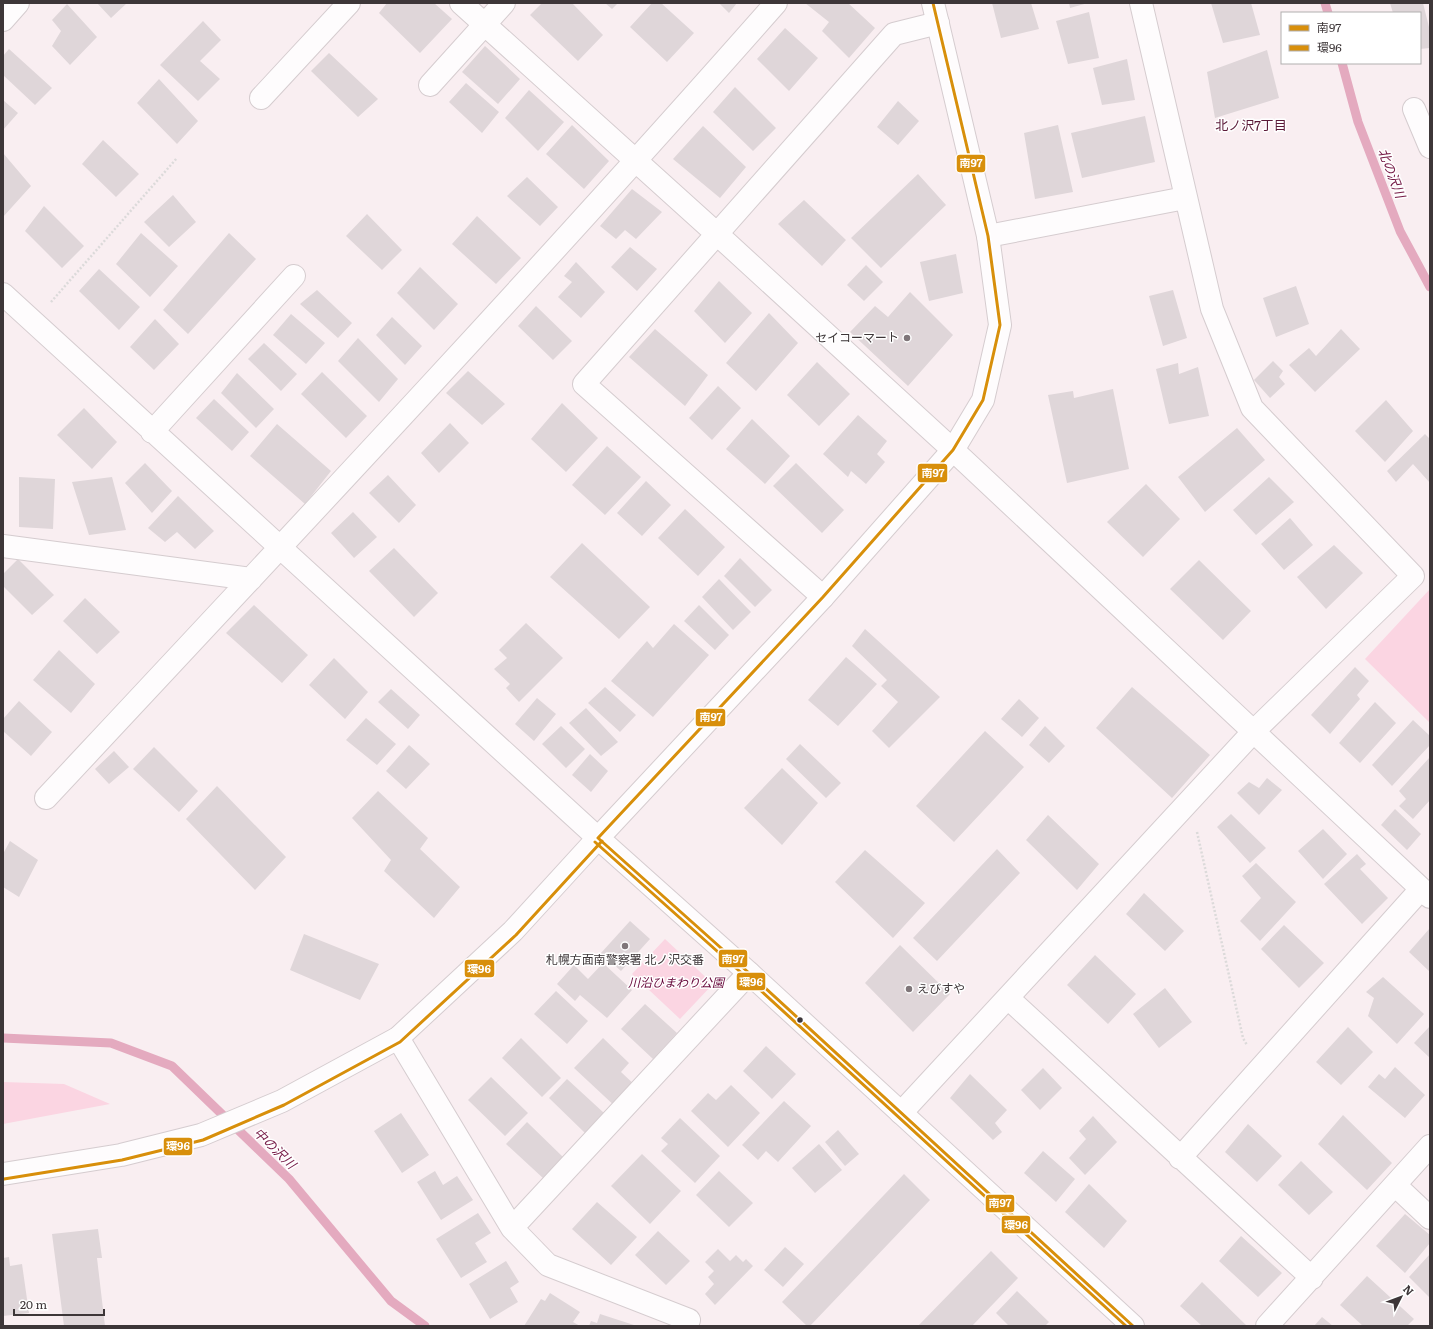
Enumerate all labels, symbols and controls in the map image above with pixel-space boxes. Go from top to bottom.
legend [1281,12,1421,64]
text: 南97 [1317,18,1341,36]
text: 環96 [1317,38,1342,56]
district label: 北ノ沢7丁目 [1215,115,1287,134]
water label: 北の沢川 [1374,145,1411,202]
line badge: 南97 [956,154,986,173]
text: 南97 [959,154,983,170]
place label: セイコーマート [815,328,899,346]
marker: セイコーマート [902,333,912,343]
line badge: 南97 [917,463,948,483]
text: 南97 [921,464,945,480]
line badge: 南97 [695,708,726,727]
text: 南97 [699,708,723,724]
marker: 札幌方面南警察署 北ノ沢交番 [620,941,630,951]
line badge: 南97 [718,949,748,968]
place label: 札幌方面南警察署 北ノ沢交番 [546,950,704,968]
text: 南97 [721,950,745,966]
line badge: 環96 [464,959,495,978]
text: 環96 [467,960,491,976]
line badge: 環96 [736,972,766,991]
park label: 川沿ひまわり公園 [628,973,726,991]
text: 環96 [739,973,763,989]
place label: えびすや [917,979,965,997]
marker: えびすや [904,984,914,994]
unlabelled marker [795,1015,805,1025]
water label: 中の沢川 [250,1123,302,1174]
line badge: 環96 [163,1137,193,1156]
text: 環96 [166,1137,190,1153]
line badge: 南97 [985,1194,1015,1213]
text: 南97 [988,1194,1012,1210]
line badge: 環96 [1001,1215,1031,1234]
text: 環96 [1004,1216,1028,1232]
north arrow [1381,1277,1421,1317]
text: N [1400,1281,1418,1298]
scale bar [14,1291,104,1317]
text: 20 m [20,1295,47,1313]

